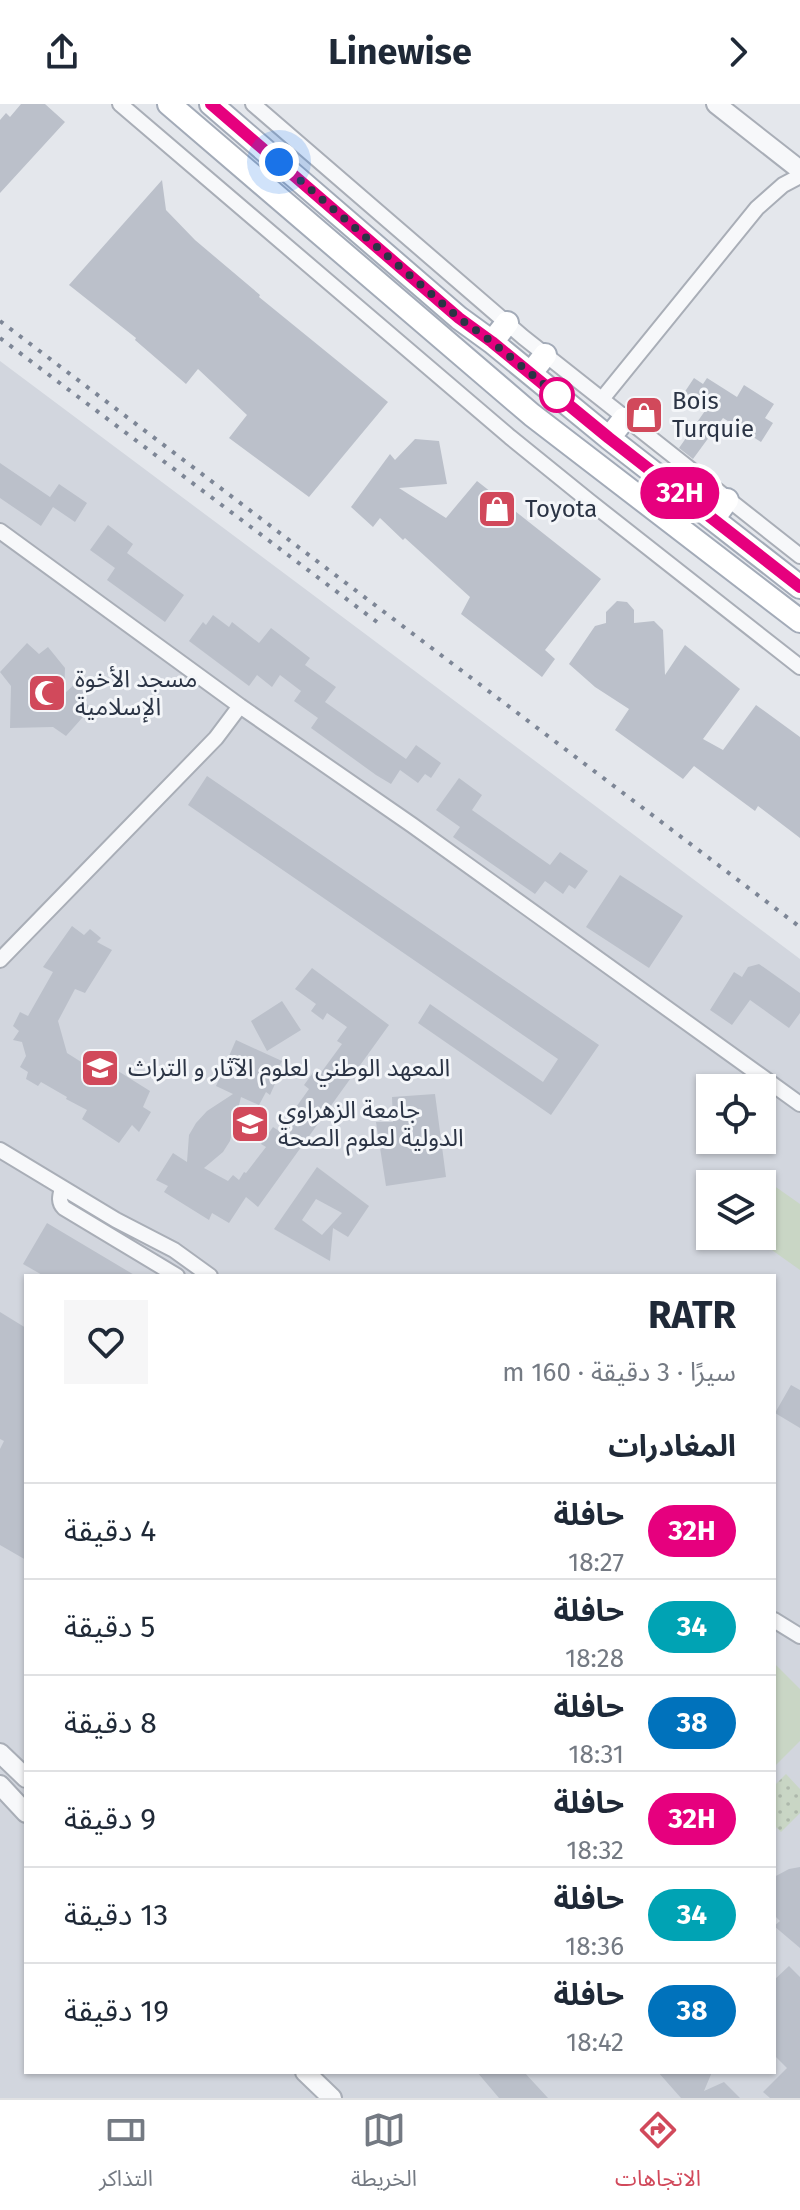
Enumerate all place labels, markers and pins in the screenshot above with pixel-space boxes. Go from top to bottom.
unlabelled marker [540,378,574,412]
place label: Bois Turquie [672,387,754,443]
shop icon: Bois Turquie [623,394,665,436]
shop icon: Toyota [476,488,518,530]
place label: Toyota [525,495,597,523]
place label: مسجد الأخوة الإسلامية [75,665,197,723]
mosque icon: مسجد الأخوة الإسلامية [26,672,68,714]
school or university icon: المعهد الوطني لعلوم الآثار و التراث [79,1047,121,1089]
place label: المعهد الوطني لعلوم الآثار و التراث [128,1054,450,1087]
place label: جامعة الزهراوي الدولية لعلوم الصحة [278,1096,464,1156]
school or university icon: جامعة الزهراوي الدولية لعلوم الصحة [229,1103,271,1145]

